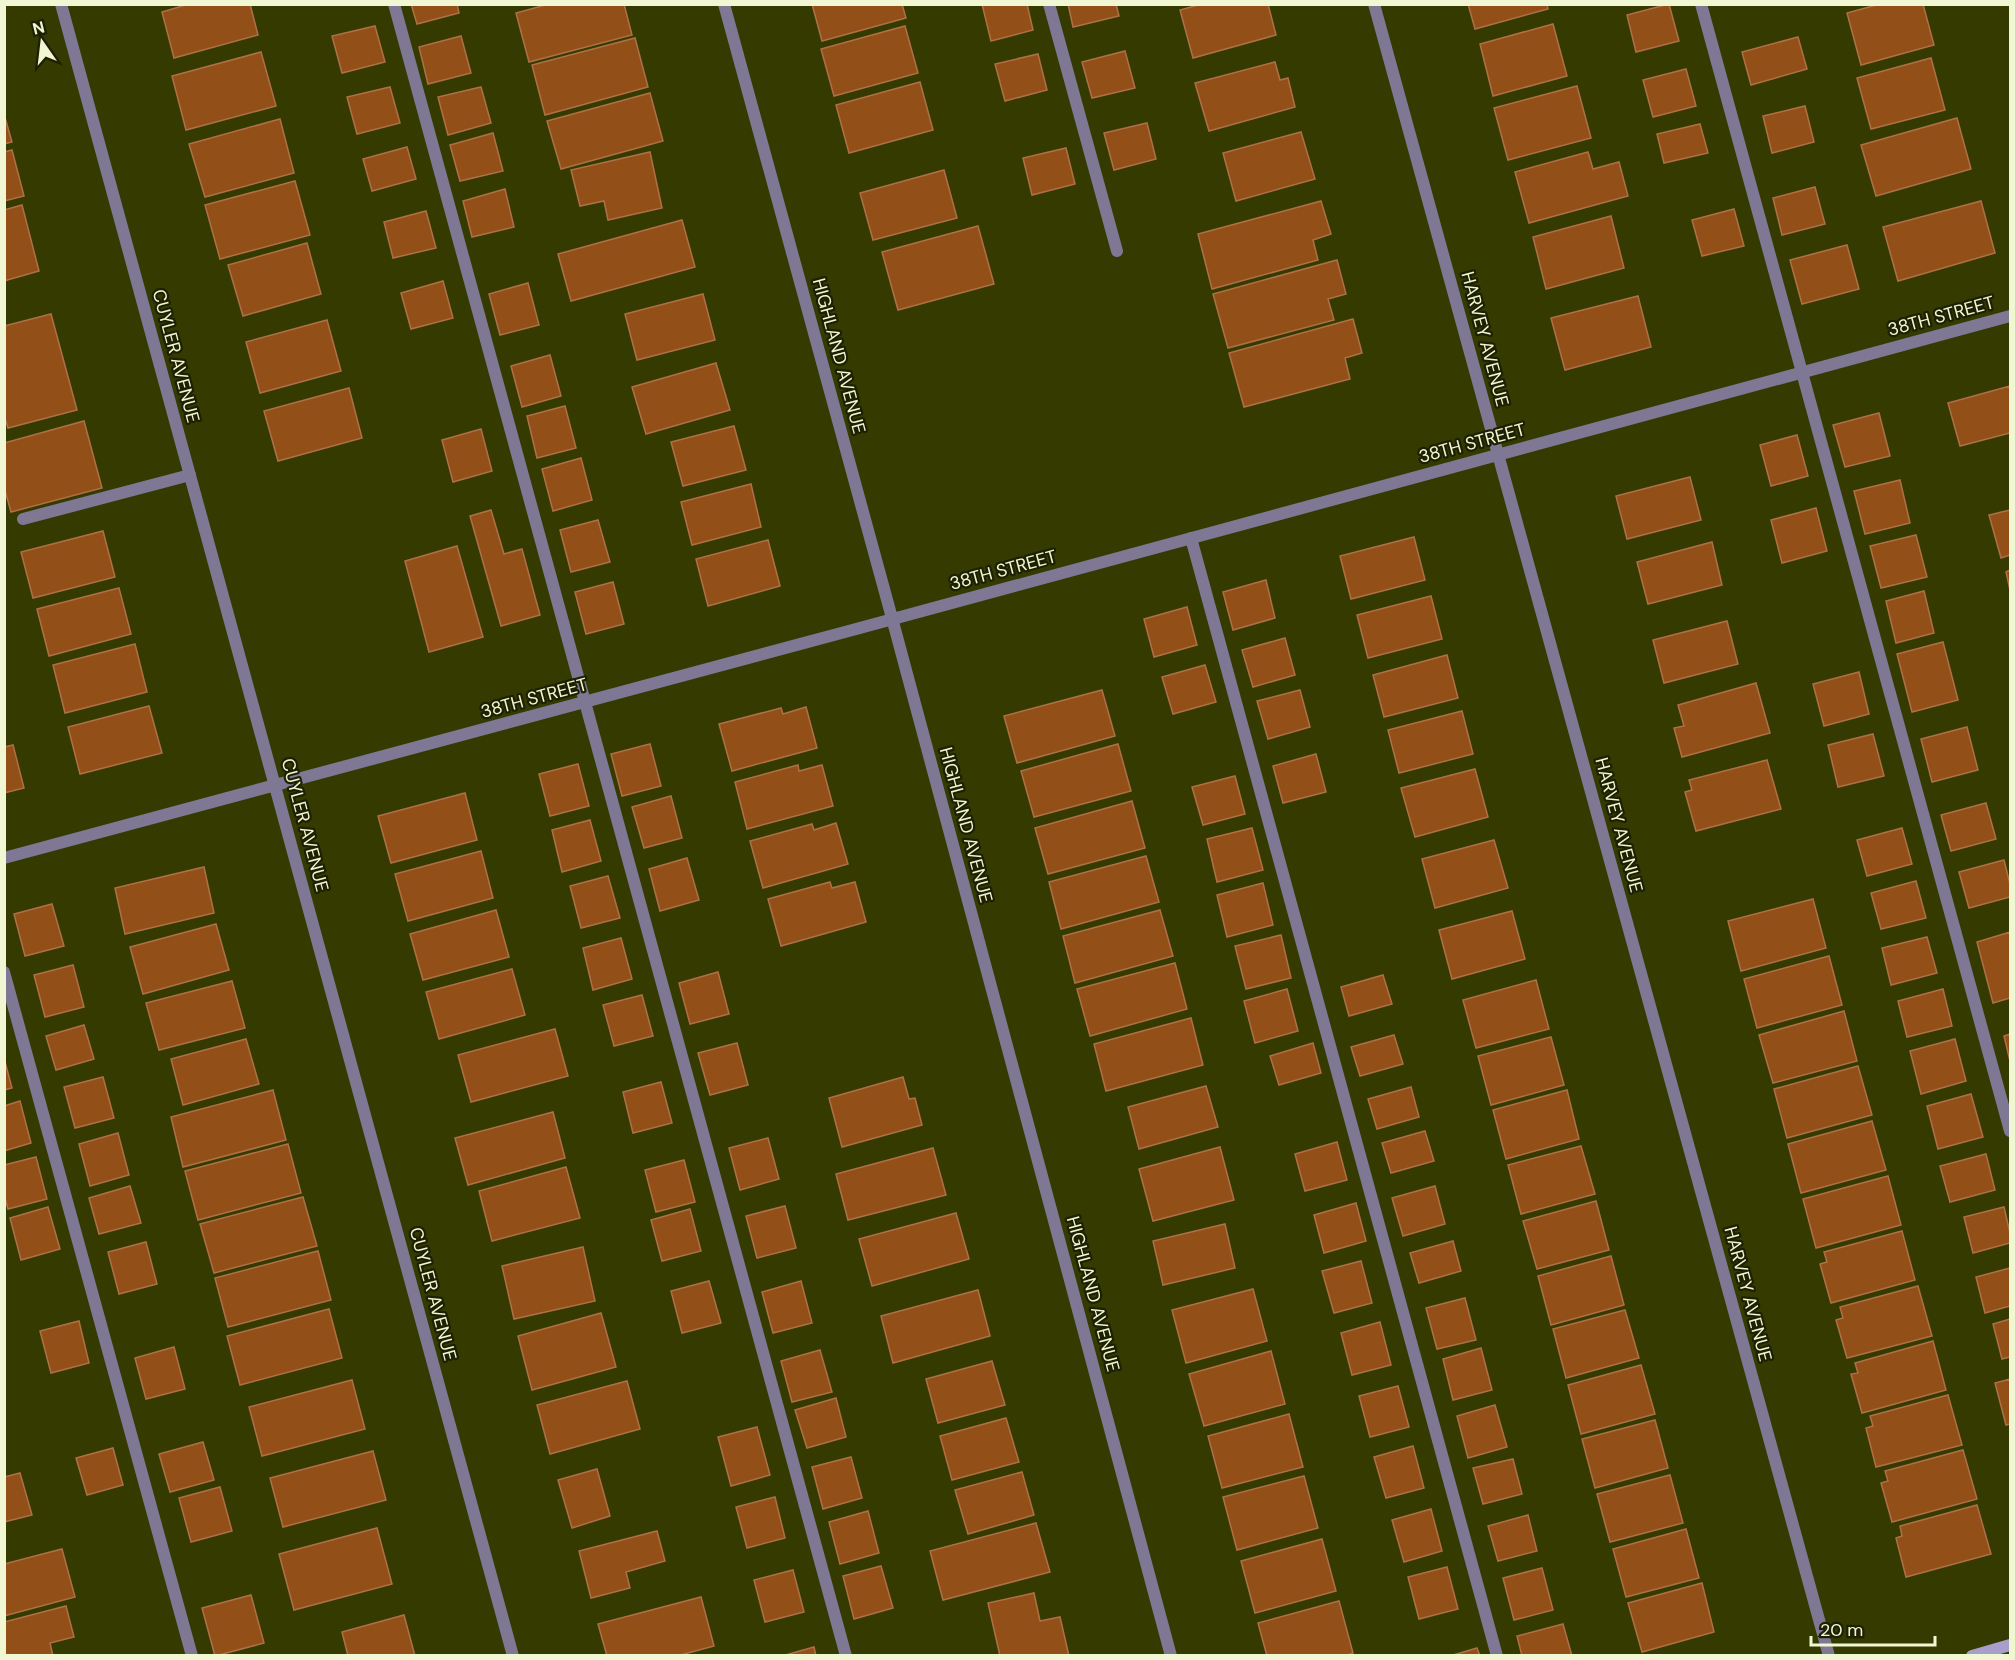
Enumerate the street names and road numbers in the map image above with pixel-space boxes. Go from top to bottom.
street label: HARVEY AVENUE [1455,269,1515,409]
street label: HIGHLAND AVENUE [807,275,871,437]
street label: CUYLER AVENUE [147,287,205,425]
street label: 38TH STREET [1885,290,1997,342]
street label: 38TH STREET [1416,417,1528,469]
street label: 38TH STREET [947,544,1059,596]
street label: 38TH STREET [478,672,590,724]
street label: HIGHLAND AVENUE [934,744,998,906]
street label: HARVEY AVENUE [1589,755,1649,895]
street label: CUYLER AVENUE [276,756,334,894]
street label: HIGHLAND AVENUE [1061,1213,1125,1375]
street label: HARVEY AVENUE [1718,1224,1778,1364]
street label: CUYLER AVENUE [404,1225,462,1363]

